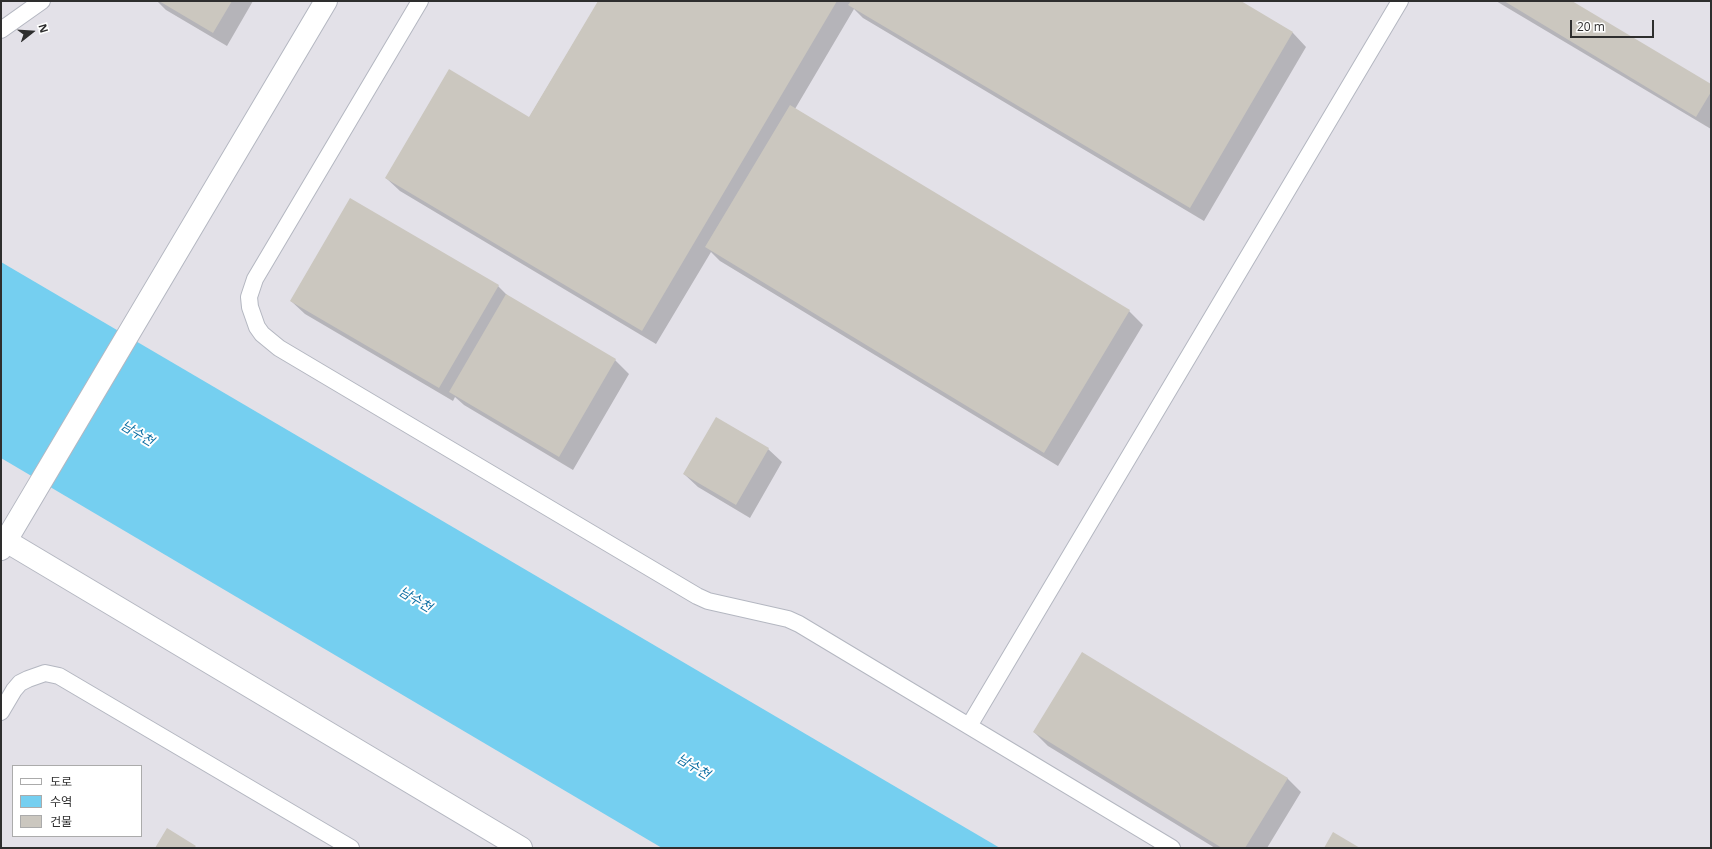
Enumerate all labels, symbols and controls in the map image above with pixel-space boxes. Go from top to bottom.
north arrow [12,12,52,52]
scale bar [1572,12,1656,38]
text: 20 m [1577,18,1605,35]
text: N [35,22,52,35]
water label: 남수천 [118,418,156,450]
water label: 남수천 [396,584,434,616]
water label: 남수천 [674,751,712,783]
legend [12,765,142,837]
text: 도로 [50,773,72,790]
text: 수역 [50,793,72,810]
text: 건물 [50,813,72,830]

